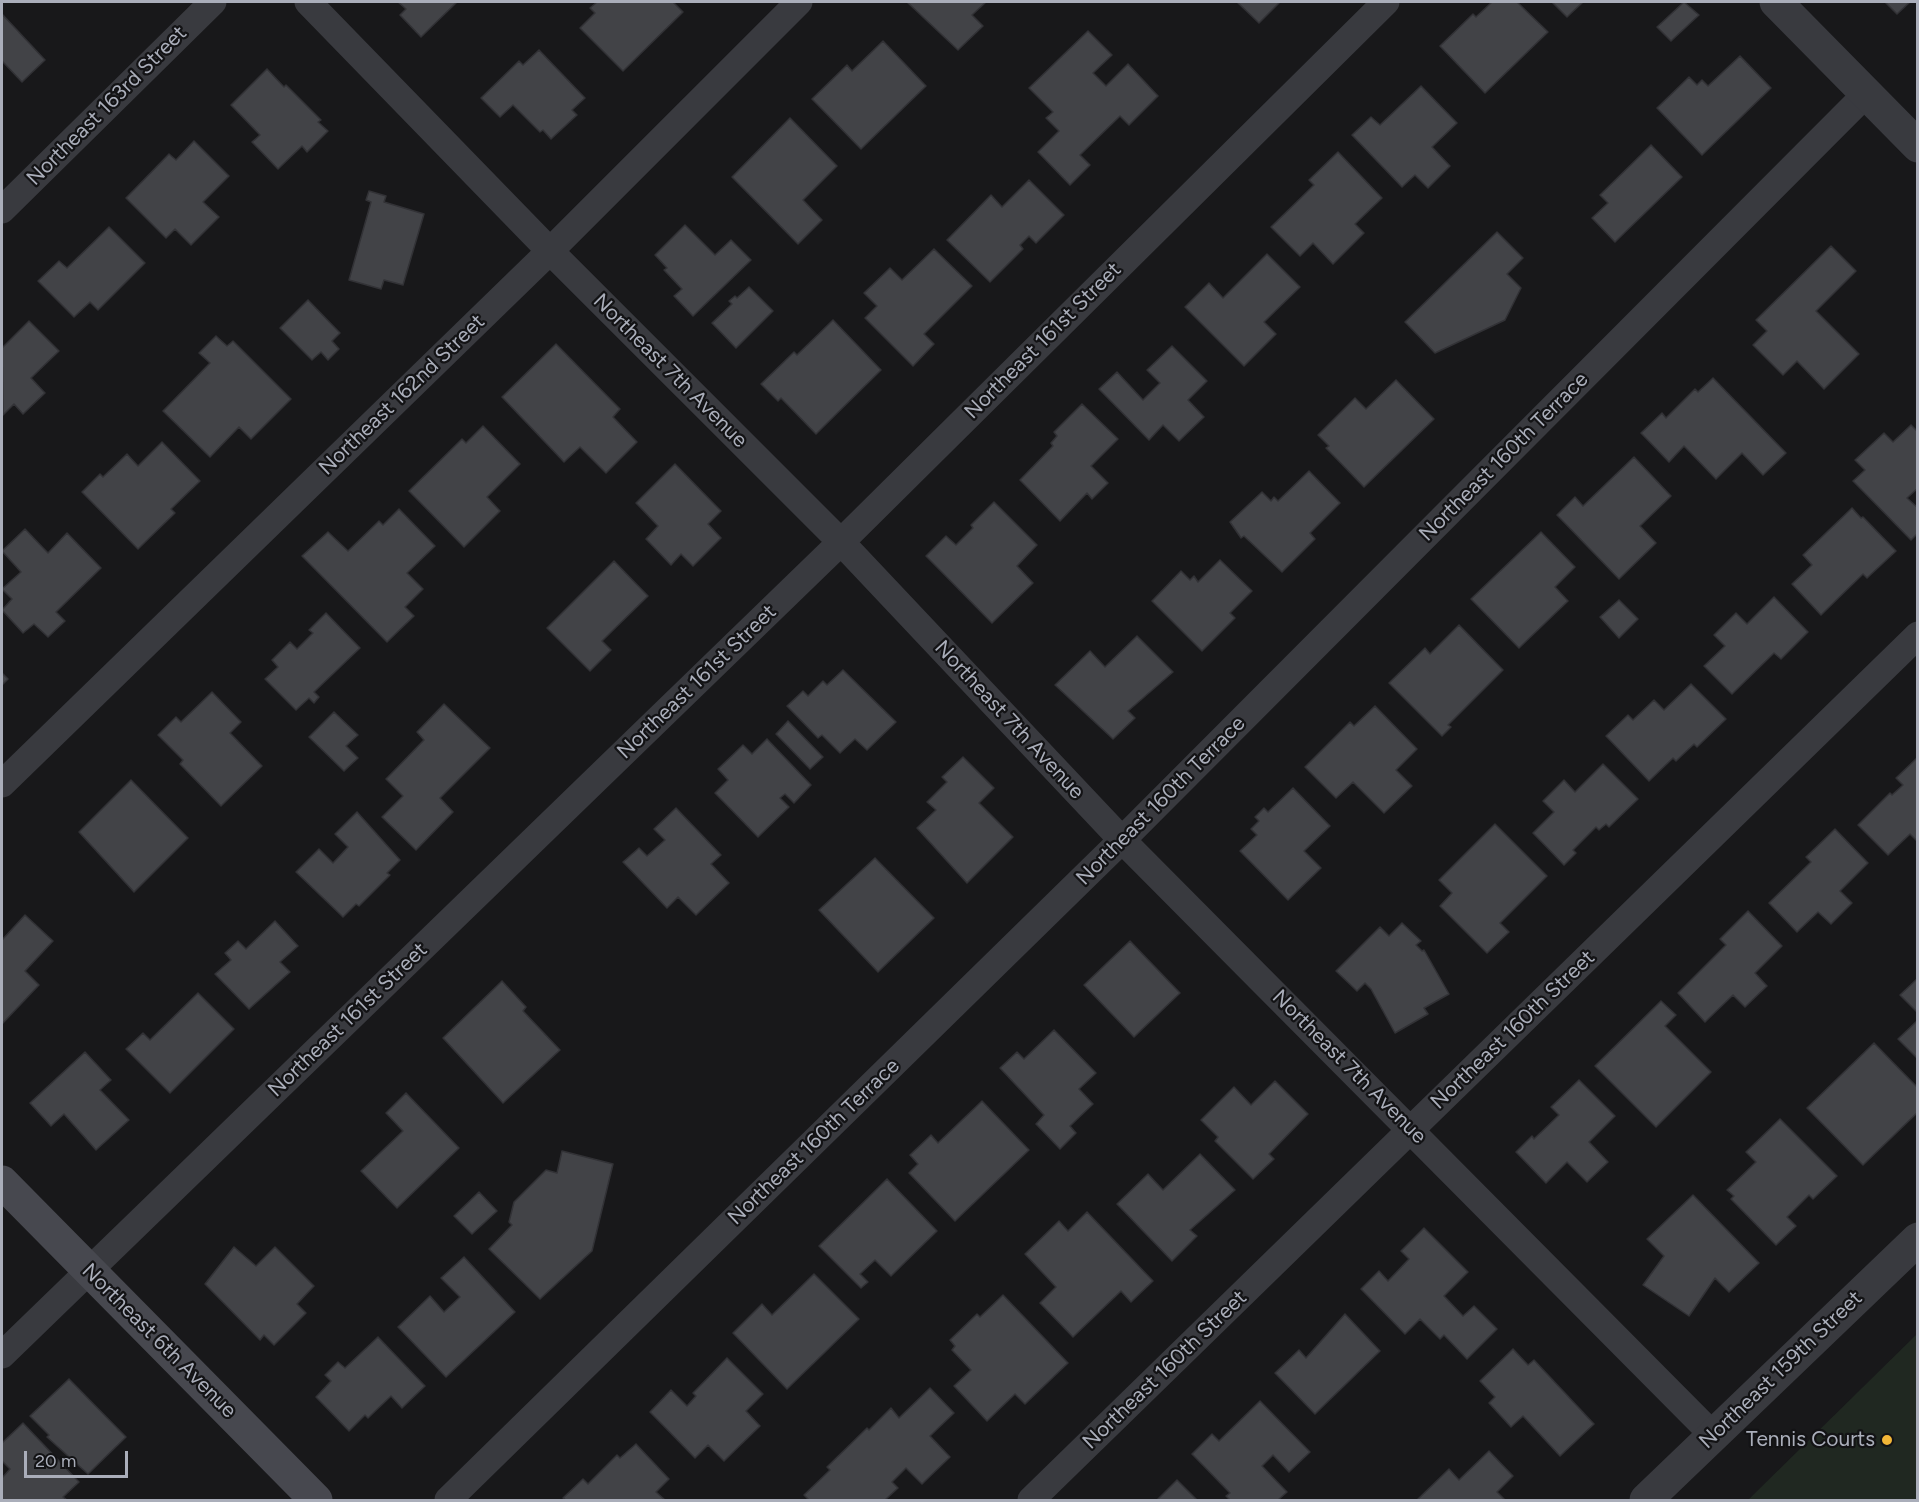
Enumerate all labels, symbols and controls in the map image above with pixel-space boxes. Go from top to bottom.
street label: Northeast 163rd Street [22,21,192,191]
street label: Northeast 161st Street [959,257,1127,425]
street label: Northeast 7th Avenue [588,289,752,453]
street label: Northeast 162nd Street [314,309,490,481]
street label: Northeast 160th Terrace [1414,367,1594,547]
street label: Northeast 161st Street [612,600,782,764]
street label: Northeast 7th Avenue [929,636,1089,804]
street label: Northeast 160th Terrace [1071,711,1251,891]
street label: Northeast 161st Street [263,938,433,1102]
street label: Northeast 160th Street [1426,945,1600,1115]
street label: Northeast 7th Avenue [1267,985,1431,1149]
street label: Northeast 160th Terrace [723,1054,905,1230]
street label: Northeast 6th Avenue [77,1259,241,1423]
street label: Northeast 160th Street [1078,1285,1252,1455]
street label: Northeast 159th Street [1694,1286,1868,1454]
place label: Tennis Courts [1746,1427,1875,1453]
marker: Tennis Courts [1880,1433,1894,1447]
scale bar [27,1439,130,1477]
text: 20 m [35,1450,76,1472]

